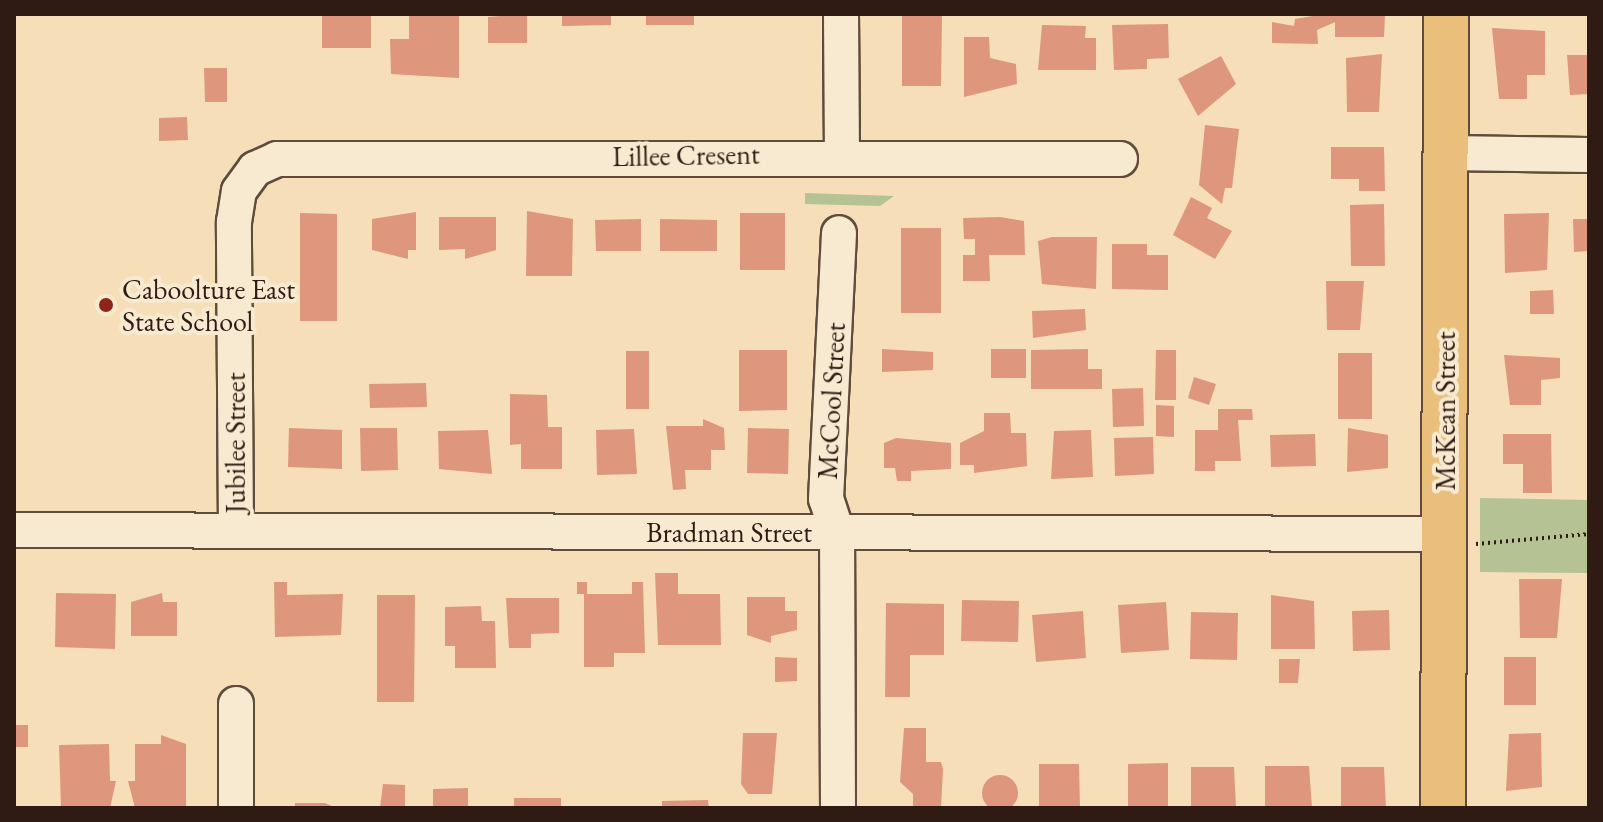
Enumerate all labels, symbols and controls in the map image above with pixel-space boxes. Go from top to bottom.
street label: Lillee Cresent [612,137,760,173]
place label: Caboolture East State School [122,272,295,338]
marker: Caboolture East State School [97,296,115,314]
street label: McCool Street [810,322,852,480]
street label: McKean Street [1428,331,1462,491]
street label: Jubilee Street [218,373,252,513]
street label: Bradman Street [646,515,812,549]

